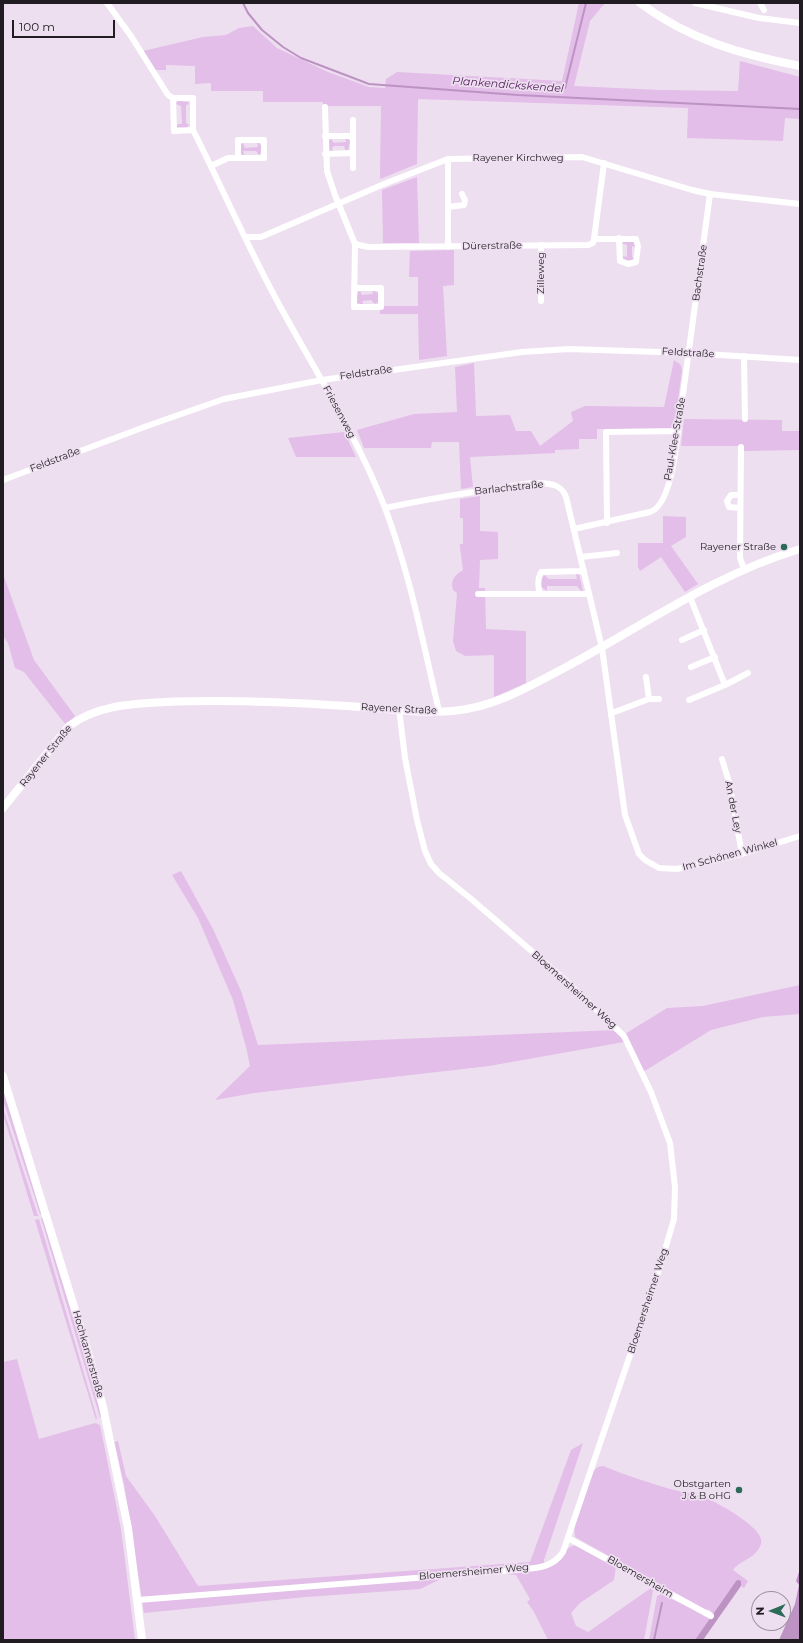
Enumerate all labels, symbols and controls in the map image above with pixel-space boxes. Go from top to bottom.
scale bar [14,12,117,38]
text: 100 m [19,19,55,34]
water label: Plankendickskendel [452,75,564,95]
street label: Rayener Kirchweg [472,152,564,164]
street label: Dürerstraße [462,239,522,253]
street label: Bachstraße [690,244,710,302]
street label: Zilleweg [535,252,547,294]
street label: Feldstraße [661,346,715,360]
street label: Feldstraße [339,363,393,383]
street label: Friesenweg [320,384,358,440]
street label: Paul-Klee-Straße [662,396,688,482]
street label: Feldstraße [28,445,82,475]
street label: Barlachstraße [474,478,544,498]
place label: Rayener Straße [700,541,776,553]
marker: Rayener Straße [779,542,789,552]
street label: Rayener Straße [361,701,437,717]
street label: Rayener Straße [17,723,75,789]
street label: An der Ley [722,780,744,834]
street label: Im Schönen Winkel [681,837,779,873]
street label: Bloemersheimer Weg [529,949,619,1031]
street label: Bloemersheimer Weg [625,1247,671,1355]
street label: Hochkamerstraße [70,1309,106,1399]
place label: Obstgarten J & B oHG [673,1478,731,1502]
marker: Obstgarten J & B oHG [734,1485,744,1495]
street label: Bloemersheim [605,1553,675,1601]
street label: Bloemersheimer Weg [419,1561,529,1583]
north arrow [751,1591,791,1631]
text: N [753,1607,767,1616]

